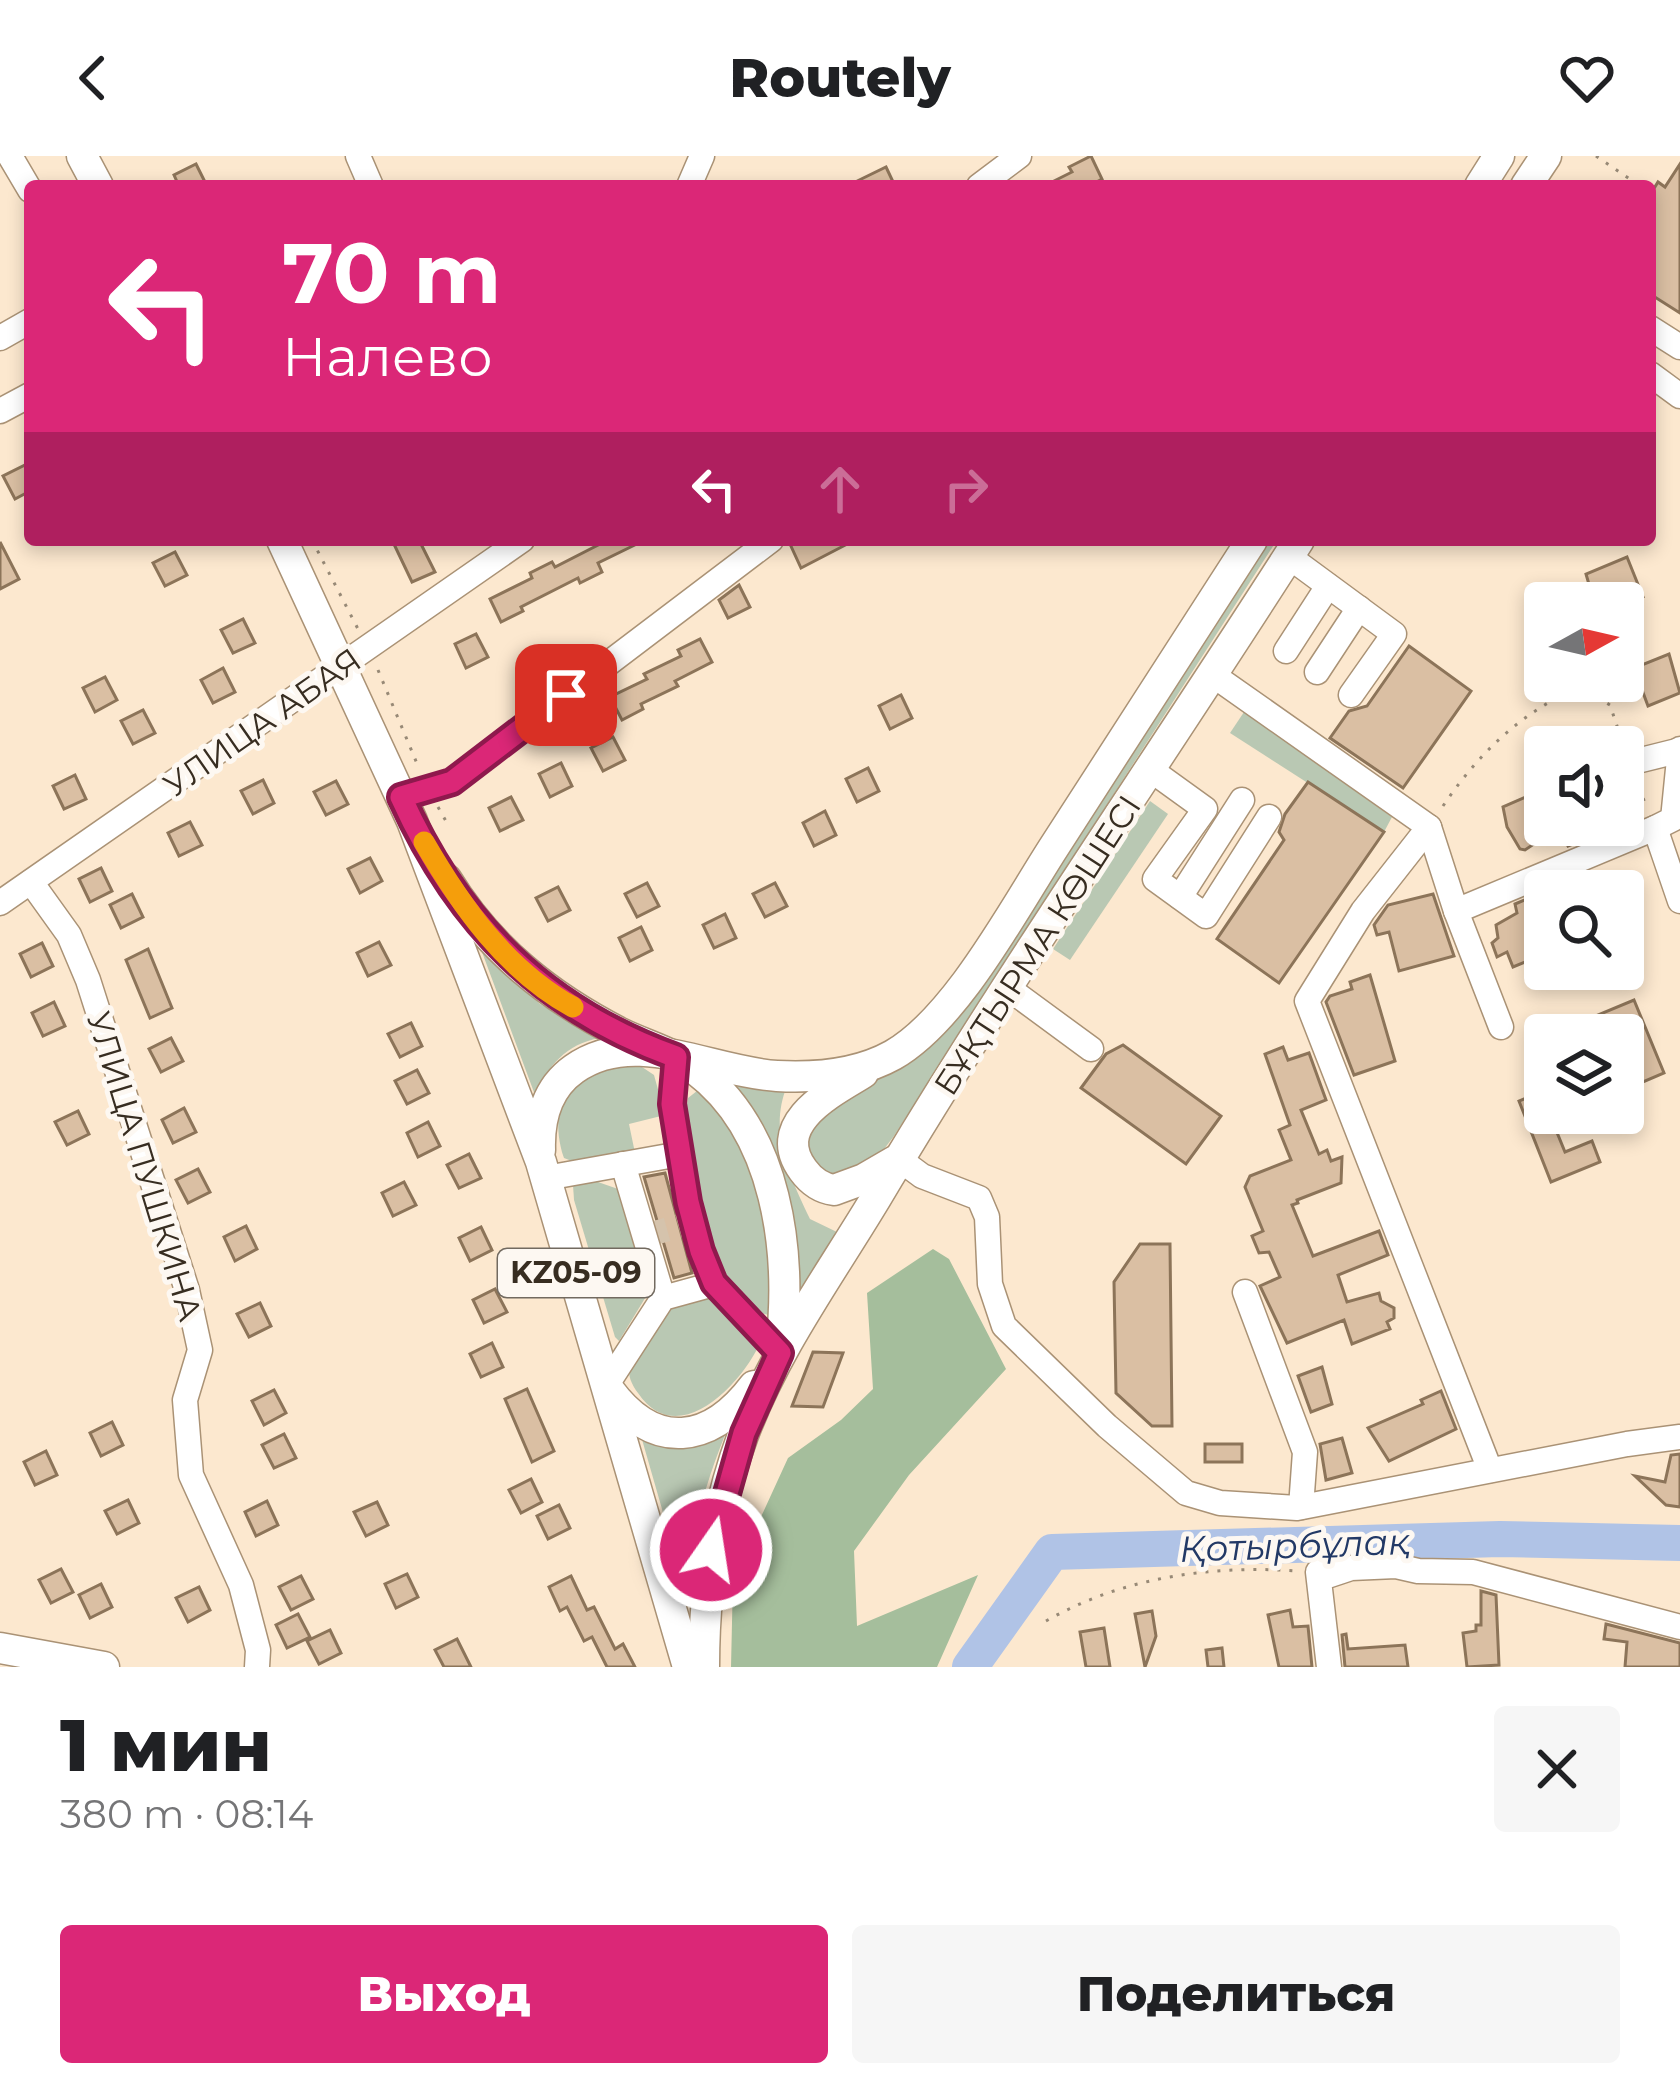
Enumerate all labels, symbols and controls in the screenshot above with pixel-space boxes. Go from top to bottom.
icon: back [60,45,126,111]
text: Routely [729,45,951,111]
icon: heart [1554,45,1620,111]
text: 70 m [282,222,501,324]
icon: left [84,228,240,384]
text: Налево [282,324,493,390]
icon: left [681,456,747,522]
icon: ahead [807,456,873,522]
icon: right [933,456,999,522]
north arrow [1524,582,1644,702]
map controls [1524,582,1644,1134]
street label: УЛИЦА АБАЯ [156,639,368,805]
pin [515,644,617,746]
icon: arrive [533,662,599,728]
button: sound [1524,726,1644,846]
street label: БҰҚТЫРМА КӨШЕСІ [925,788,1149,1102]
button: search [1524,870,1644,990]
street label: УЛИЦА ПУШКИНА [79,1007,211,1326]
button: layers [1524,1014,1644,1134]
road number: KZ05-09 [498,1249,654,1297]
position arrow [648,1487,774,1613]
water label: Қотырбұлақ [1179,1519,1411,1571]
text: 1 мин [60,1701,272,1789]
button: close [1494,1706,1620,1832]
text: 380 m · 08:14 [60,1790,313,1838]
button: Выход [60,1925,828,2063]
button: Поделиться [852,1925,1620,2063]

